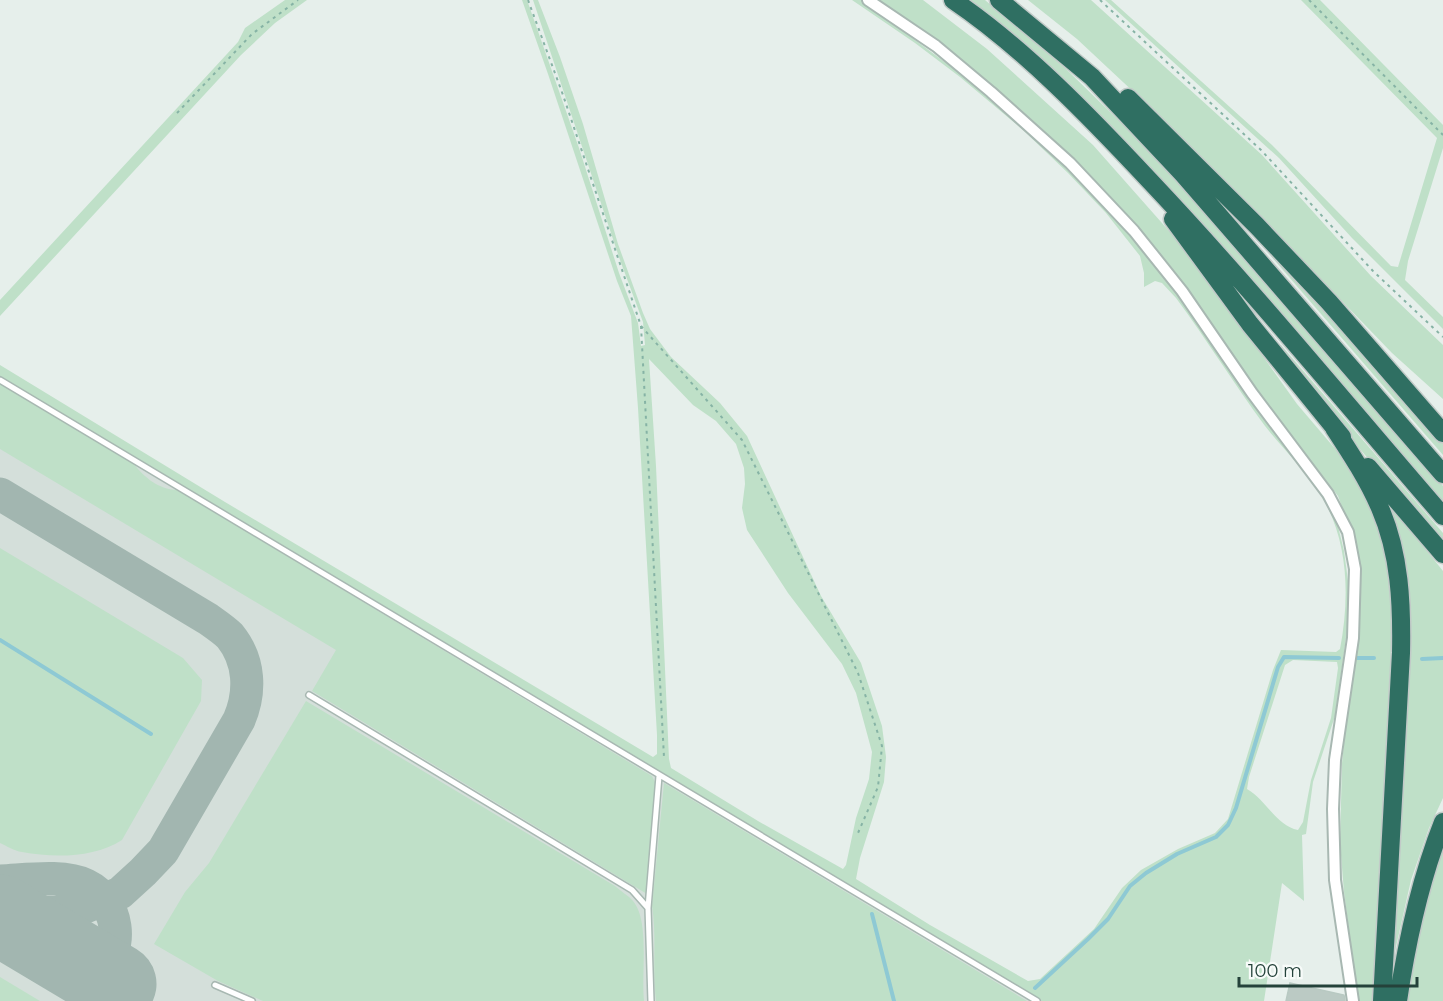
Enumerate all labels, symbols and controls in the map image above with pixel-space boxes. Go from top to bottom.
scale bar [1239,950,1418,988]
text: 100 m [1248,960,1302,982]

